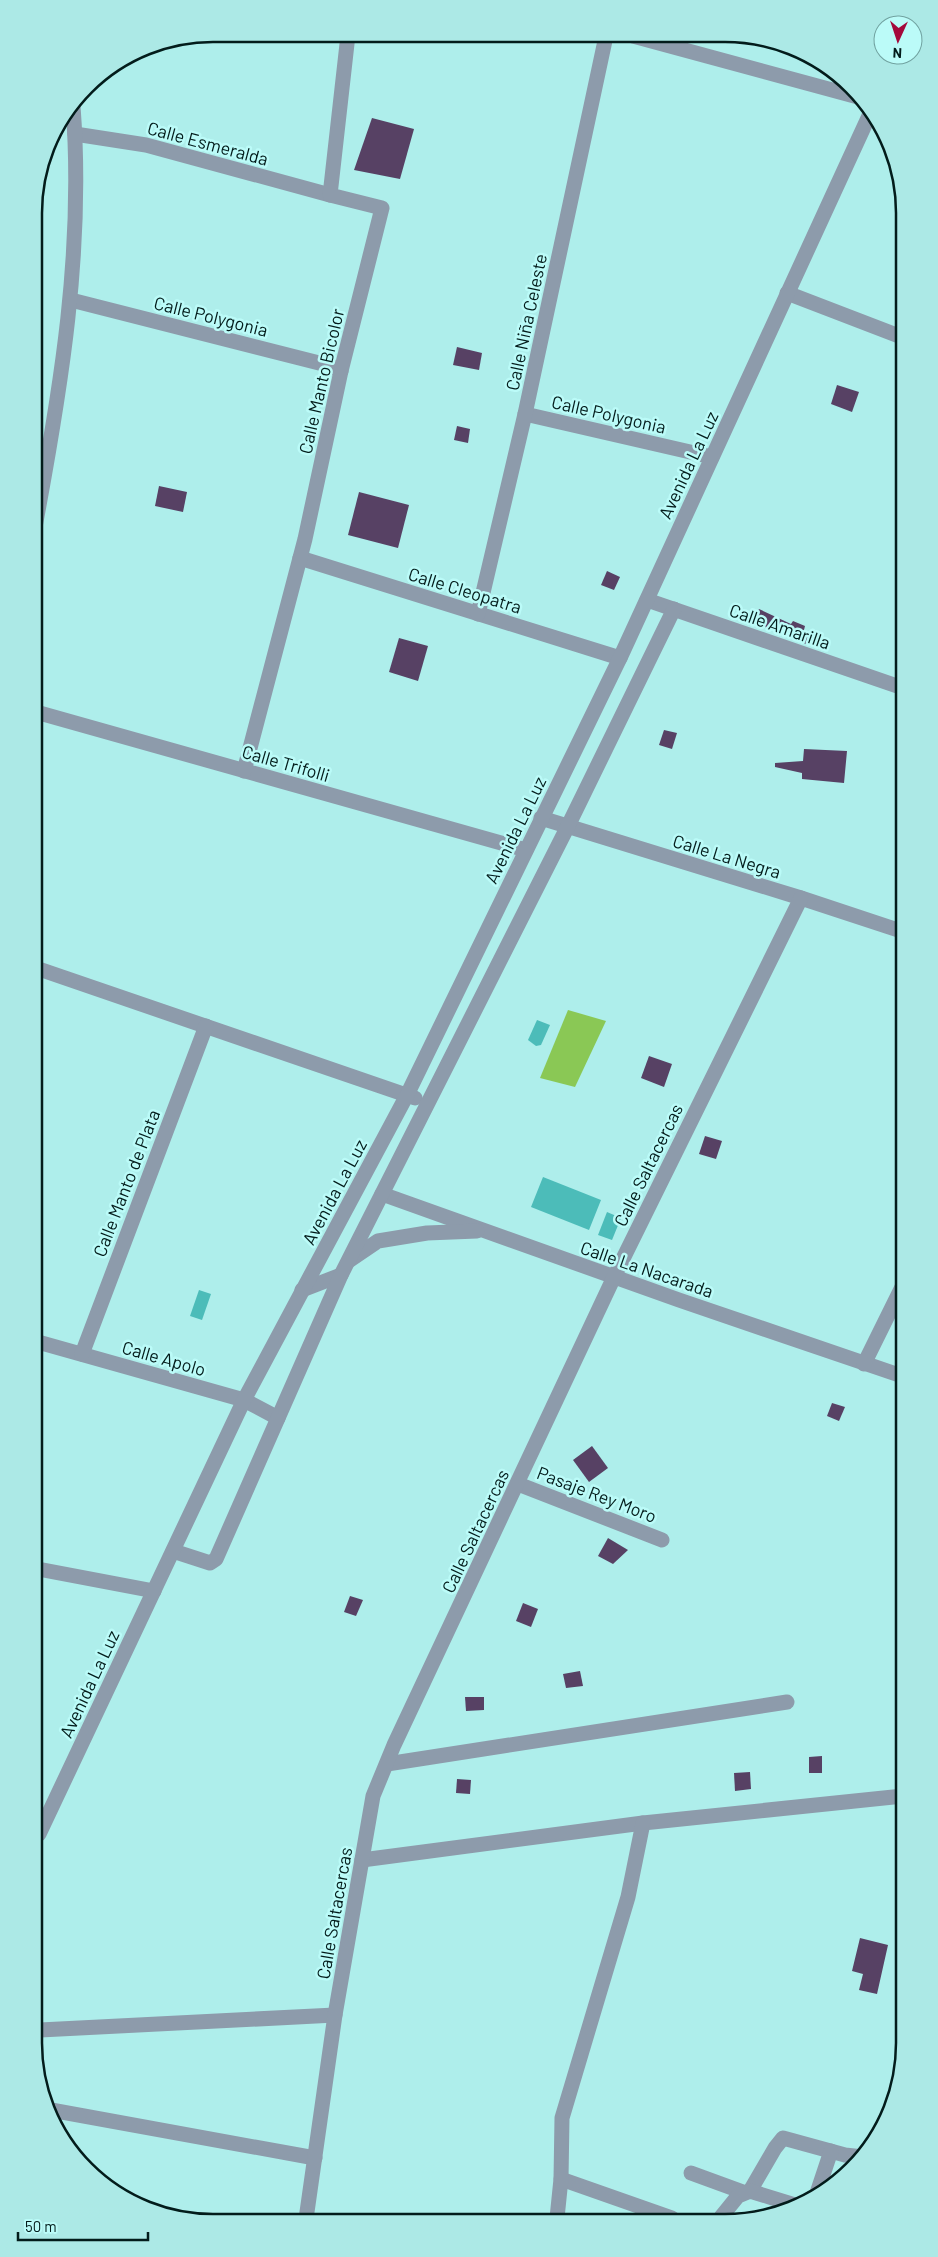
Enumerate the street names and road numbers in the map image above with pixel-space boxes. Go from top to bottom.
street label: Calle Esmeralda [145,116,271,170]
street label: Calle Niña Celeste [501,252,551,392]
street label: Calle Polygonia [152,291,270,341]
street label: Calle Manto Bicolor [294,306,349,456]
street label: Calle Polygonia [550,390,668,438]
street label: Avenida La Luz [653,408,723,522]
street label: Calle Cleopatra [406,562,524,618]
street label: Calle Amarilla [727,598,833,654]
street label: Calle Trifolli [240,740,332,786]
street label: Avenida La Luz [480,773,550,887]
street label: Calle La Negra [670,829,784,883]
street label: Calle Saltacercas [609,1100,687,1230]
street label: Calle Manto de Plata [88,1106,164,1260]
street label: Avenida La Luz [297,1136,371,1248]
street label: Calle La Nacarada [578,1236,716,1302]
street label: Calle Apolo [120,1336,208,1380]
street label: Pasaje Rey Moro [534,1461,660,1527]
street label: Calle Saltacercas [437,1466,513,1596]
street label: Avenida La Luz [54,1627,124,1741]
street label: Calle Saltacercas [312,1845,356,1981]

